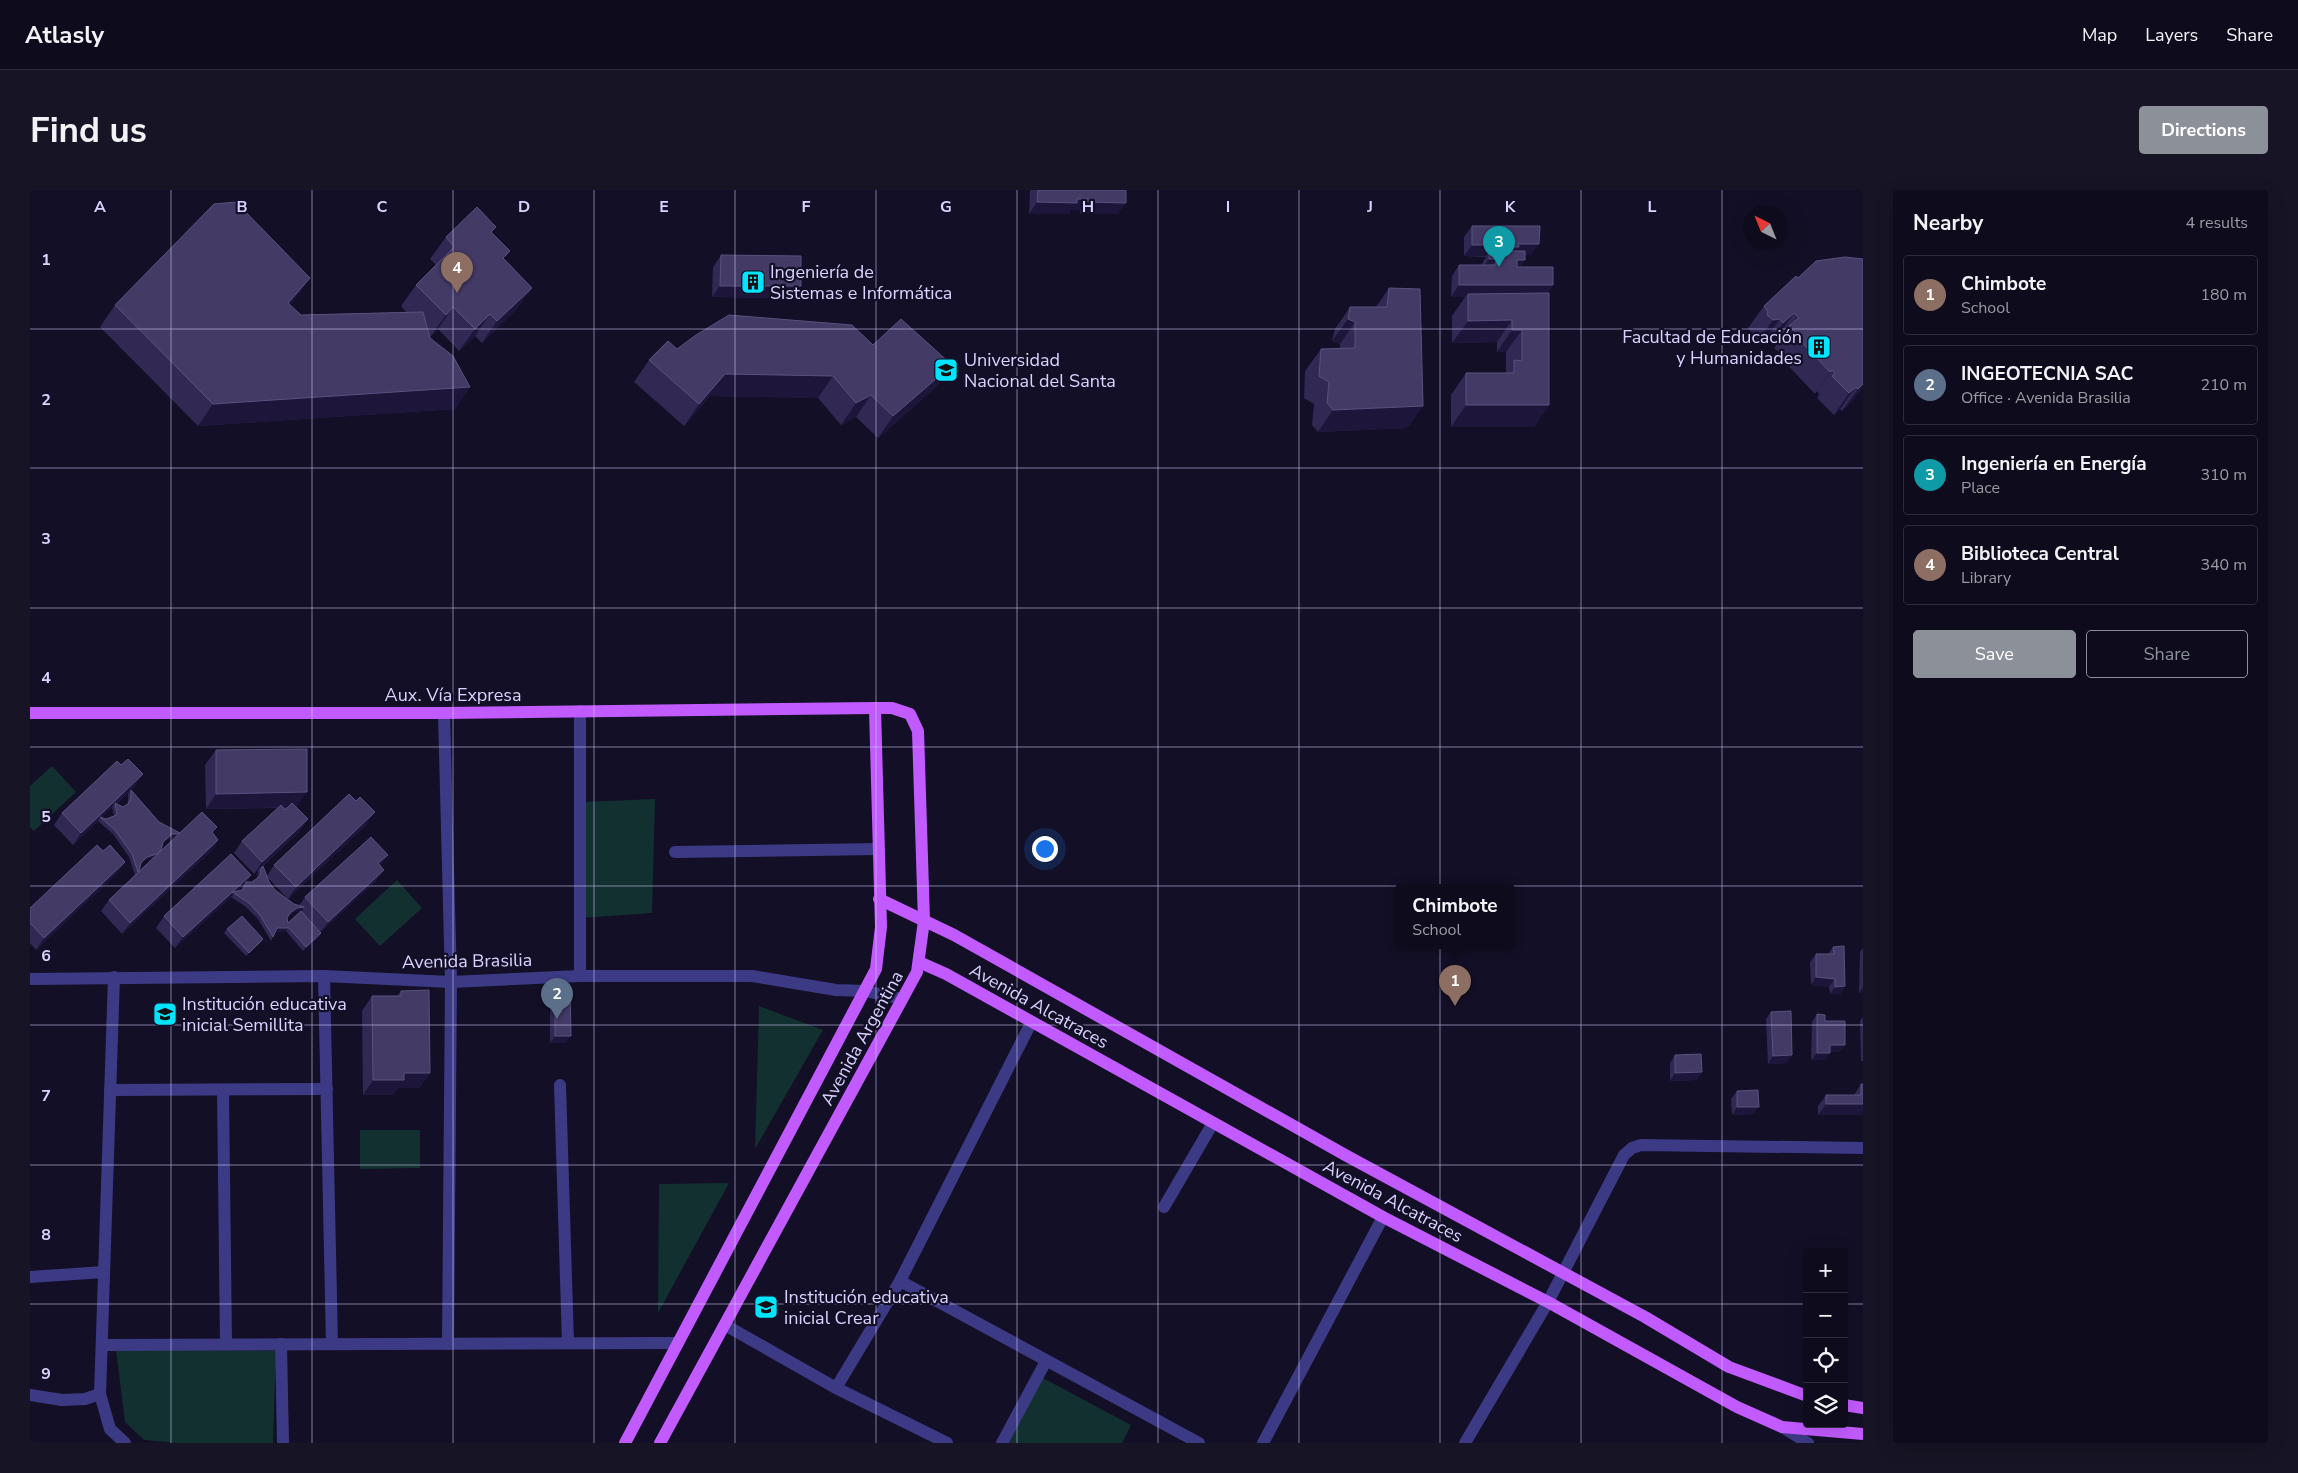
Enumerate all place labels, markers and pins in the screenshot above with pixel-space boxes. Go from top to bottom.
pin: 3 [1483,226,1515,267]
pin: 4 [441,252,473,293]
place label: Ingeniería de Sistemas e Informática [770,260,952,305]
building icon: Ingeniería de Sistemas e Informática [740,269,766,295]
place label: Facultad de Educación y Humanidades [1622,325,1802,370]
building icon: Facultad de Educación y Humanidades [1806,334,1832,360]
place label: Universidad Nacional del Santa [964,348,1116,393]
school or university icon: Universidad Nacional del Santa [933,357,959,383]
pin: 1 [1439,965,1471,1006]
pin: 2 [541,978,573,1019]
place label: Institución educativa inicial Semillita [182,992,347,1037]
school or university icon: Institución educativa inicial Semillita [152,1001,178,1027]
place label: Institución educativa inicial Crear [784,1285,949,1330]
school or university icon: Institución educativa inicial Crear [753,1294,779,1320]

